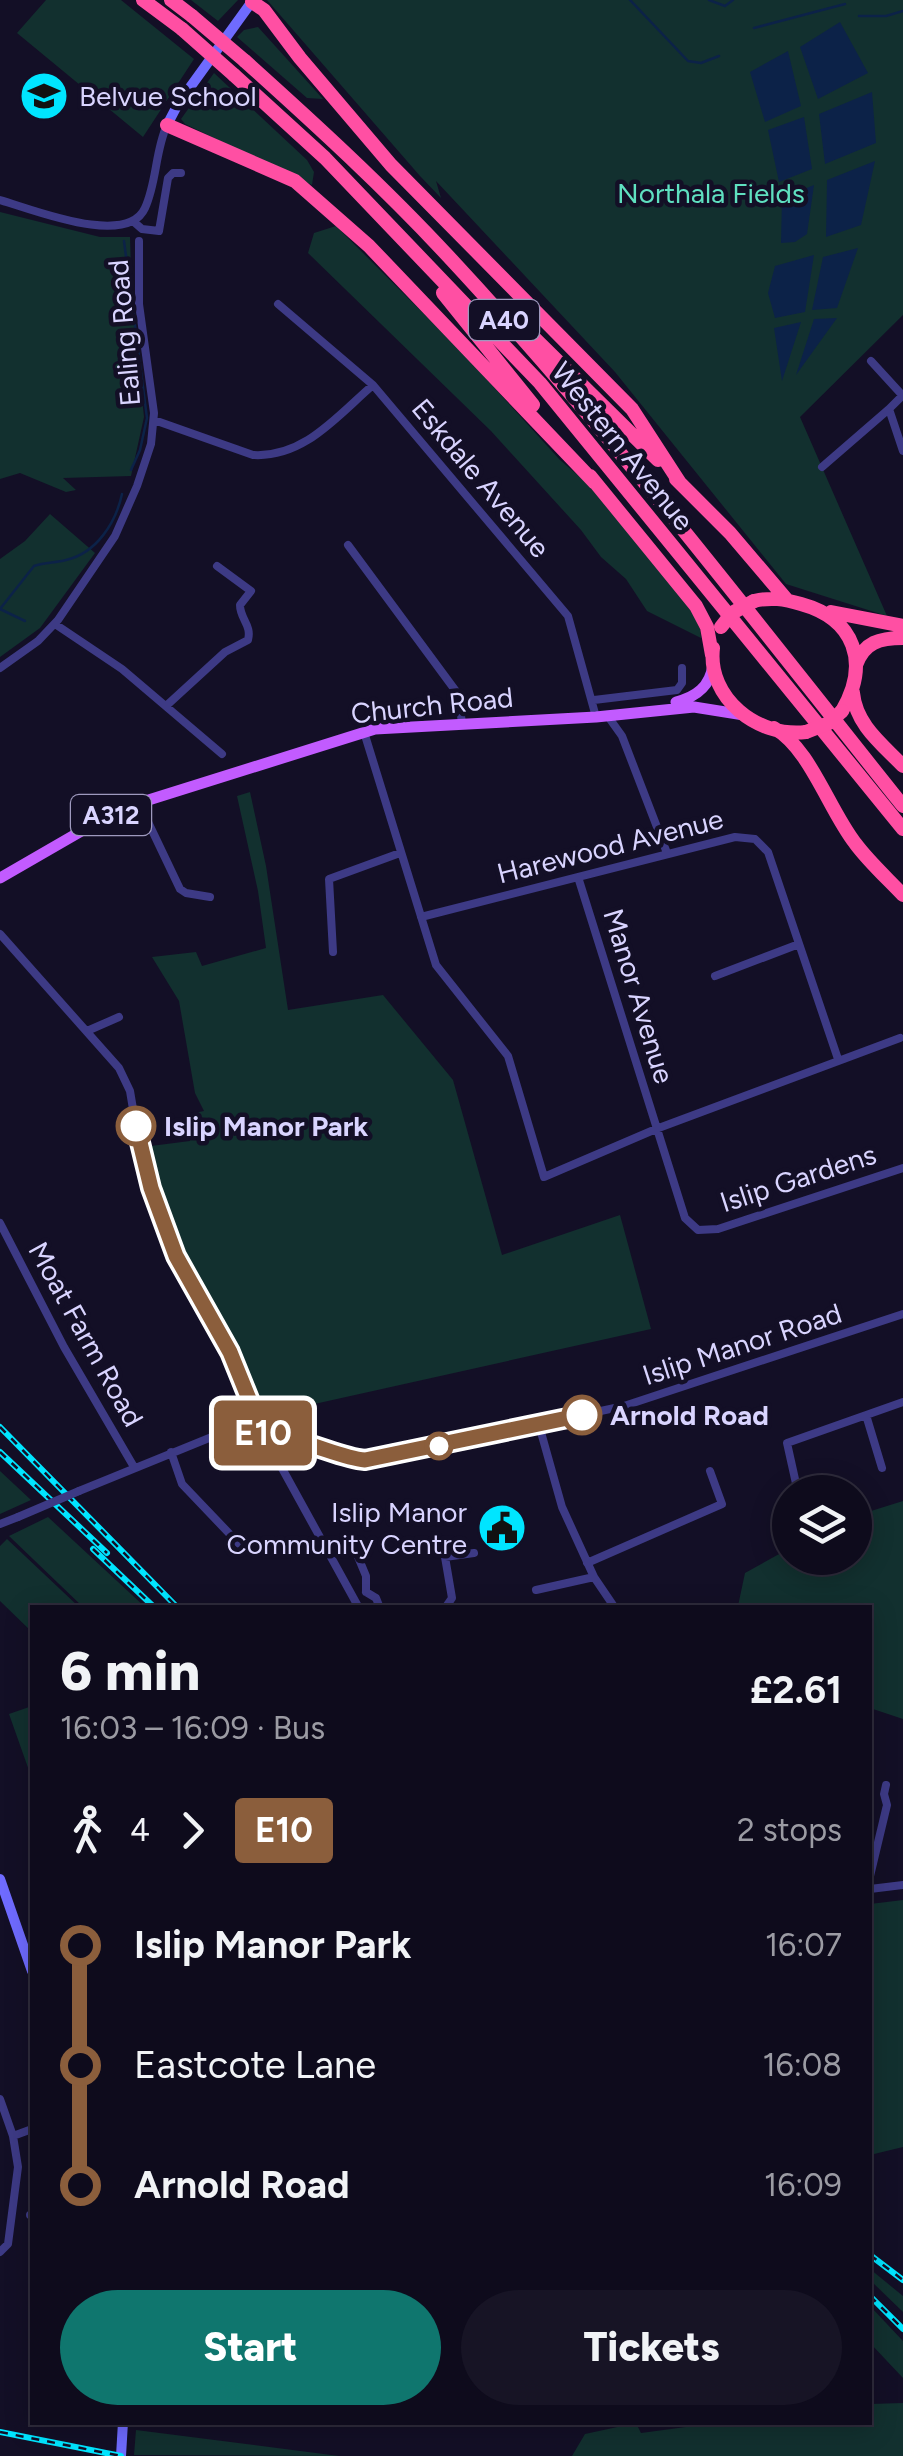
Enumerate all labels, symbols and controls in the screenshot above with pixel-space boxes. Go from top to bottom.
school or university icon: Belvue School [18,70,70,122]
place label: Belvue School [79,79,257,113]
park label: Northala Fields [617,176,805,210]
street label: Ealing Road [101,258,147,408]
road number: A40 [469,300,539,340]
street label: Western Avenue [545,355,701,537]
street label: Eskdale Avenue [405,392,557,564]
street label: Church Road [349,680,515,730]
road number: A312 [71,795,151,835]
street label: Harewood Avenue [493,801,727,891]
street label: Manor Avenue [596,905,682,1087]
marker: Islip Manor Park [117,1107,155,1145]
place label: Islip Manor Park [164,1109,368,1143]
street label: Islip Gardens [716,1137,880,1219]
street label: Moat Farm Road [21,1236,151,1432]
street label: Islip Manor Road [638,1296,846,1392]
marker: Arnold Road [563,1396,601,1434]
place label: Arnold Road [610,1398,769,1432]
line badge: E10 [206,1400,320,1466]
text: E10 [234,1412,292,1454]
unlabelled marker [426,1433,452,1459]
map controls [772,1475,872,1575]
button: layers [772,1475,872,1575]
place label: Islip Manor Community Centre [227,1495,468,1561]
public building icon: Islip Manor Community Centre [476,1502,528,1554]
text: 6 min [60,1638,200,1704]
text: £2.61 [750,1667,842,1713]
text: 16:03 – 16:09 · Bus [60,1709,325,1747]
icon: walk [60,1803,115,1858]
icon: forward [165,1803,220,1858]
text: E10 [255,1809,313,1851]
text: 4 [130,1811,150,1849]
text: 2 stops [737,1811,842,1849]
text: Islip Manor Park [134,1922,411,1968]
text: 16:07 [765,1926,842,1964]
text: Eastcote Lane [134,2042,376,2088]
text: 16:08 [762,2046,842,2084]
text: Arnold Road [134,2162,350,2208]
text: 16:09 [764,2166,842,2204]
button: Start [60,2290,441,2405]
button: Tickets [461,2290,842,2405]

